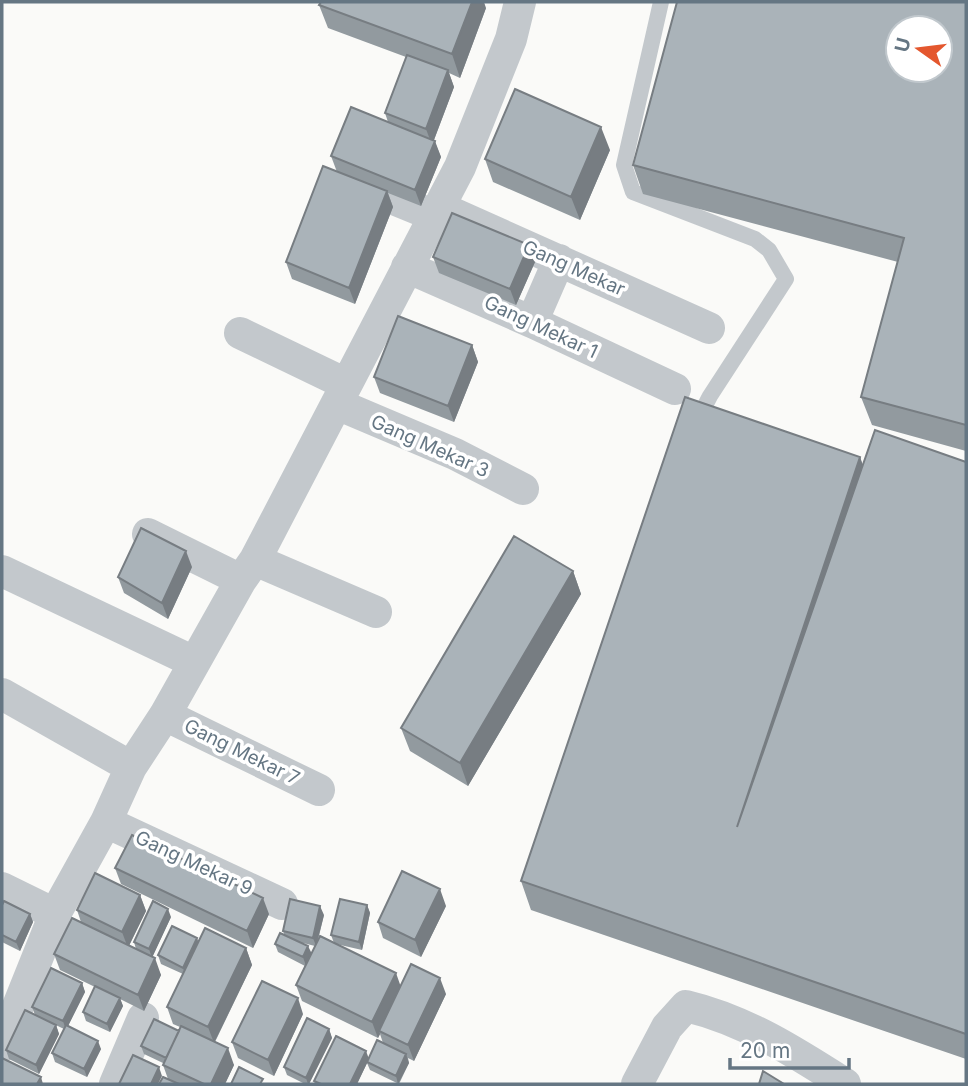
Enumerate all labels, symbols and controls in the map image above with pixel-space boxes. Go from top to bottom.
north arrow [884,14,954,84]
text: U [890,35,916,55]
street label: Gang Mekar [519,235,629,301]
street label: Gang Mekar 1 [481,291,601,363]
street label: Gang Mekar 3 [367,410,493,482]
street label: Gang Mekar 7 [180,714,304,790]
street label: Gang Mekar 9 [132,826,256,900]
scale bar [730,1026,849,1070]
text: 20 m [740,1038,790,1063]

